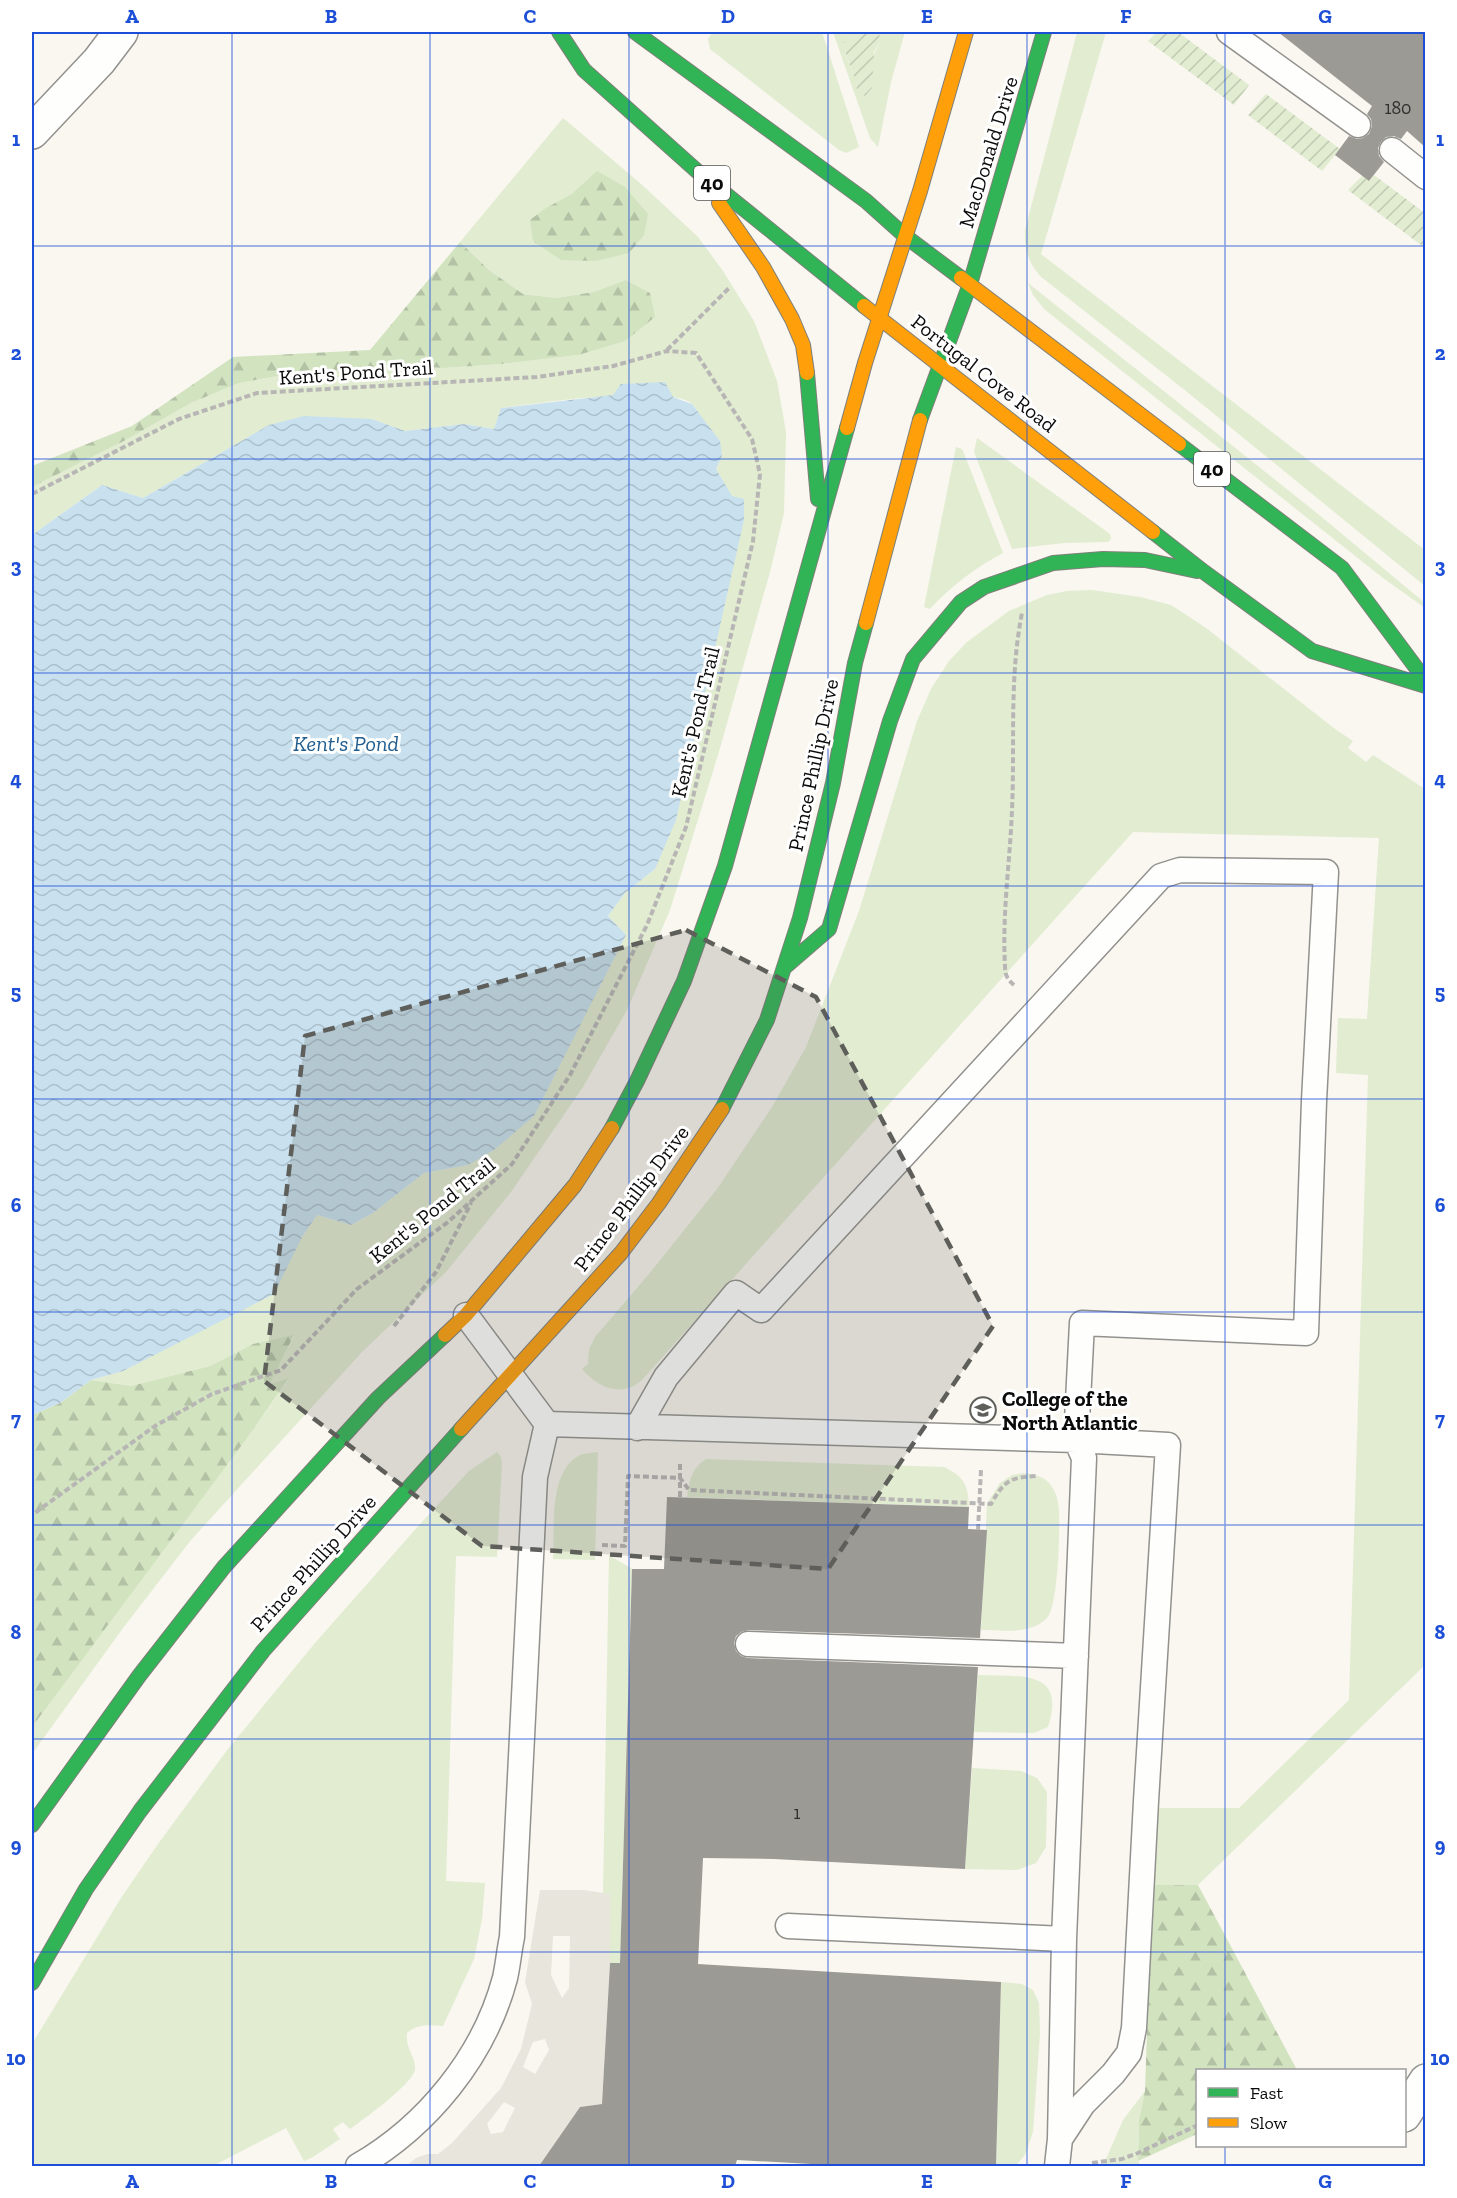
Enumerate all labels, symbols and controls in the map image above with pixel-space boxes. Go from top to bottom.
text: A [125,4,139,28]
text: B [325,4,337,28]
text: C [524,4,537,28]
text: D [721,4,735,28]
text: E [921,4,933,28]
text: F [1120,4,1132,28]
text: G [1318,4,1332,28]
street label: MacDonald Drive [953,73,1023,231]
house number: 180 [1385,97,1411,119]
text: 1 [12,127,20,151]
text: 1 [1436,127,1444,151]
road number: 40 [694,166,730,200]
street label: Portugal Cove Road [907,309,1062,438]
text: 2 [11,341,22,365]
text: 2 [1435,341,1446,365]
street label: Kent's Pond Trail [278,354,434,390]
road number: 40 [1194,452,1230,486]
text: 3 [11,554,22,578]
text: 3 [1435,554,1446,578]
street label: Kent's Pond Trail [665,644,725,800]
street label: Prince Phillip Drive [783,676,844,853]
water label: Kent's Pond [293,730,399,757]
text: 4 [10,767,22,791]
text: 4 [1434,767,1446,791]
text: 5 [11,980,21,1004]
text: 5 [1435,980,1445,1004]
street label: Prince Phillip Drive [568,1120,694,1276]
street label: Kent's Pond Trail [364,1152,500,1268]
text: 6 [11,1193,22,1217]
text: 6 [1435,1193,1446,1217]
place label: College of the North Atlantic [1002,1386,1138,1435]
school or university icon: College of the North Atlantic [968,1395,998,1425]
text: 7 [11,1407,21,1431]
text: 7 [1435,1407,1445,1431]
street label: Prince Phillip Drive [245,1489,381,1637]
text: 8 [11,1620,22,1644]
text: 8 [1435,1620,1446,1644]
house number: 1 [794,1802,801,1824]
text: 9 [11,1833,22,1857]
text: 9 [1435,1833,1446,1857]
text: 10 [6,2046,26,2070]
text: 10 [1430,2046,1450,2070]
legend [1196,2069,1406,2147]
text: Fast [1250,2082,1283,2104]
text: Slow [1250,2112,1287,2134]
text: A [125,2169,139,2193]
text: B [325,2169,337,2193]
text: C [524,2169,537,2193]
text: D [721,2169,735,2193]
text: E [921,2169,933,2193]
text: F [1120,2169,1132,2193]
text: G [1318,2169,1332,2193]

